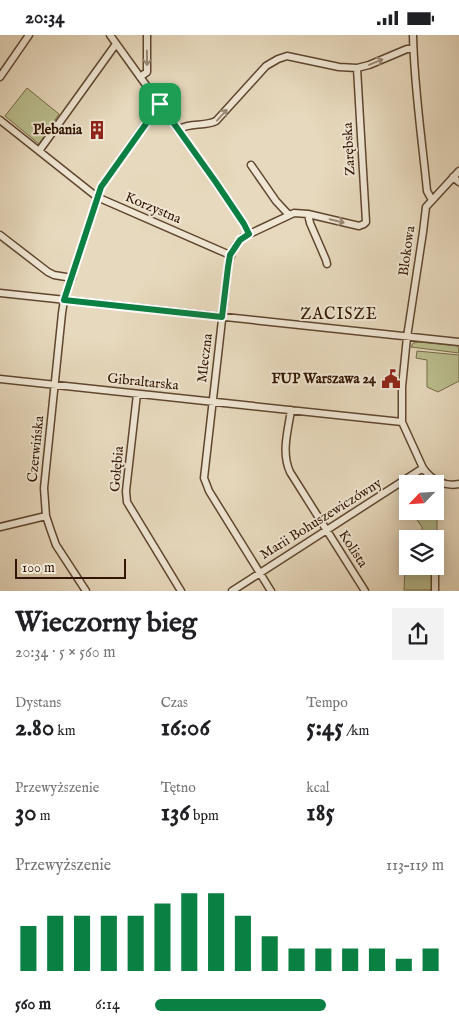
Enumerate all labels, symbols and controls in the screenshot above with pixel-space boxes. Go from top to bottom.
text: 20:34 [25,6,65,30]
one-way arrow [142,49,152,65]
one-way arrow [368,57,383,66]
pin [139,83,181,125]
icon: arrive [146,90,174,118]
one-way arrow [216,108,228,121]
building icon: Plebania [86,119,108,141]
place label: Plebania [33,121,83,139]
street label: Zarębska [339,121,359,176]
street label: Korzystna [122,188,185,228]
one-way arrow [329,217,345,226]
street label: Blokowa [395,224,420,277]
district label: ZACISZE [300,305,378,325]
street label: Mleczna [193,331,217,384]
public building icon: FUP Warszawa 24 [380,368,402,390]
street label: Gibraltarska [106,369,181,395]
place label: FUP Warszawa 24 [271,370,377,388]
street label: Czerwińska [24,414,49,483]
street label: Gołębia [106,444,128,493]
street label: Marii Bohuszewiczówny [257,474,385,564]
north arrow [399,475,444,520]
map controls [399,475,444,575]
street label: Kolista [334,527,372,572]
button: layers [399,530,444,575]
scale bar [15,555,126,579]
text: 100 m [22,559,55,577]
text: Wieczorny bieg [15,606,197,641]
button: share [392,608,444,660]
text: 20:34 · 5 × 560 m [15,643,116,663]
text: Dystans [15,694,61,712]
text: Czas [161,694,188,712]
text: Tempo [306,694,348,712]
text: 2.80 [15,712,54,744]
text: 16:06 [161,712,210,744]
text: 5:45 [306,712,343,744]
text: km [54,722,76,740]
text: /km [343,722,369,740]
text: Przewyższenie [15,779,99,797]
text: Tętno [161,779,196,797]
text: kcal [306,779,330,797]
text: 30 [15,797,37,829]
text: 136 [161,797,190,829]
text: 185 [306,797,335,829]
text: m [37,807,51,825]
text: bpm [190,807,219,825]
text: Przewyższenie [15,856,111,876]
text: 113–119 m [386,856,444,876]
text: 560 m [15,995,51,1015]
text: 6:14 [95,995,120,1015]

